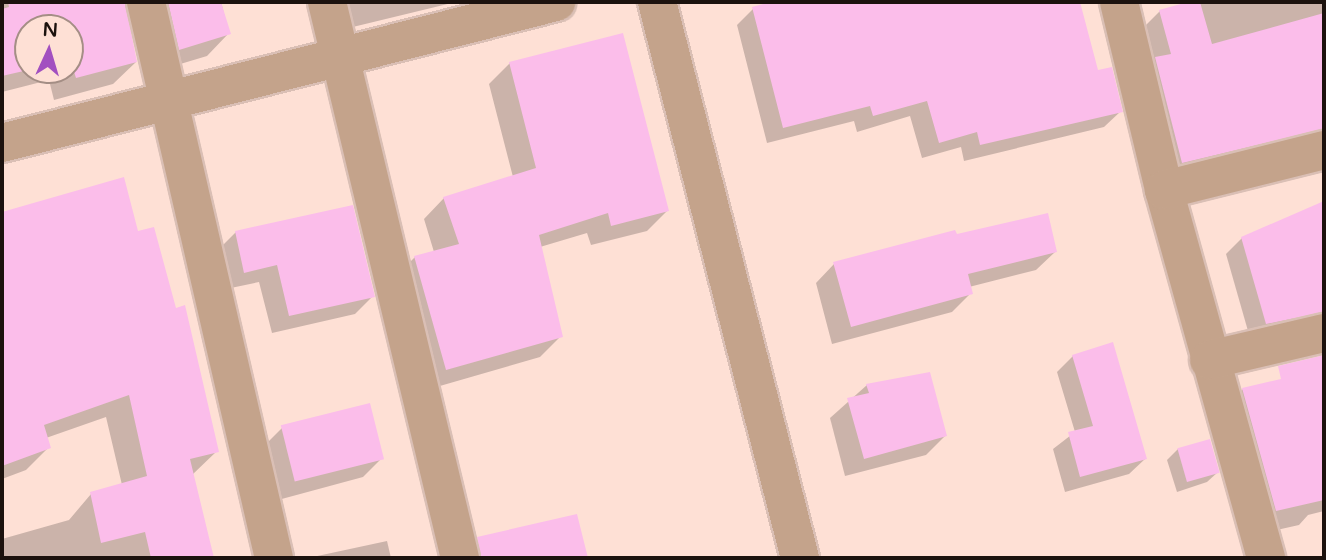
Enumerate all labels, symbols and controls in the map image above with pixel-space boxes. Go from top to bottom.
north arrow [14,14,84,84]
text: N [42,19,59,42]

